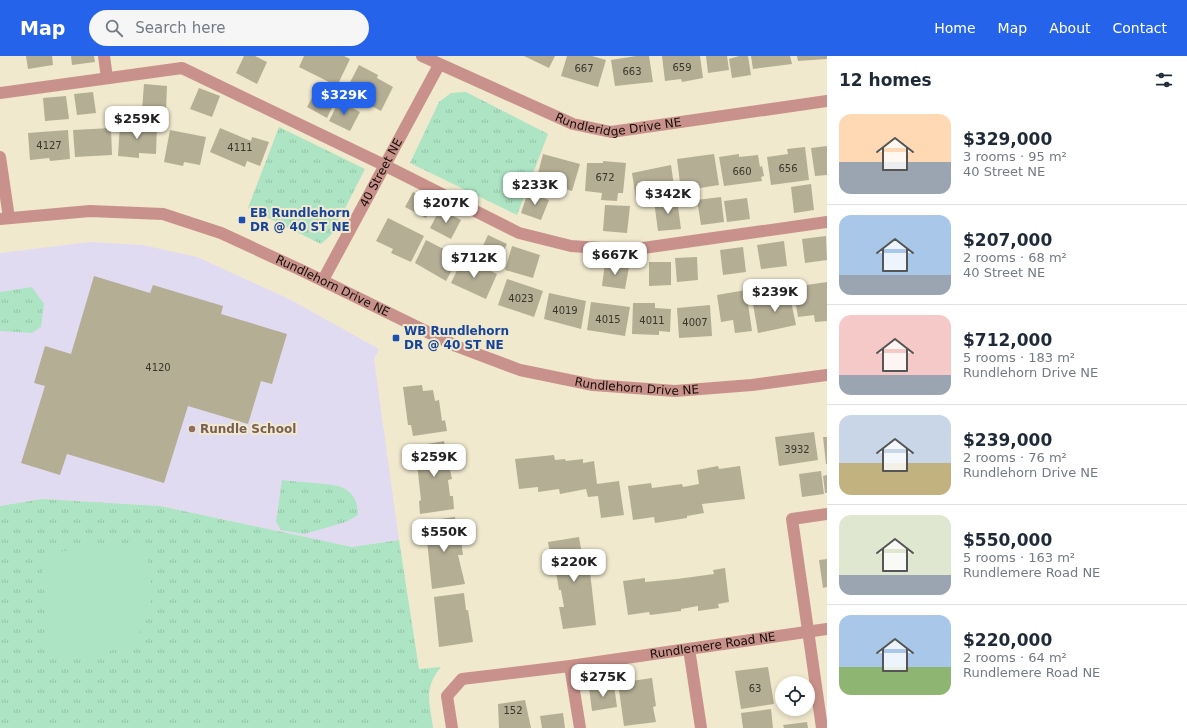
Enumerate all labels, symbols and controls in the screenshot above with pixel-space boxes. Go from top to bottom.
search box [89,10,369,46]
text: Map [20,17,65,39]
icon: search [103,17,125,39]
text: Search here [135,19,225,37]
text: Home [934,20,976,36]
text: Map [998,20,1027,36]
text: About [1049,20,1091,36]
text: Contact [1113,20,1167,36]
house number: 659 [672,62,692,73]
house number: 667 [574,63,594,74]
house number: 663 [622,66,642,77]
icon: filters [1153,69,1175,91]
text: 12 homes [839,70,932,90]
pin: $329K [316,82,372,116]
text: $329K [321,87,367,102]
pin: $259K [109,106,165,140]
street label: Rundleridge Drive NE [553,110,682,139]
text: $259K [114,111,160,126]
text: $329,000 [963,129,1052,149]
icon: home [871,130,919,178]
street label: 40 Street NE [357,136,405,209]
house number: 4127 [36,140,62,151]
house number: 4111 [227,142,253,153]
text: 3 rooms · 95 m² [963,149,1067,164]
house number: 656 [778,163,798,174]
text: 40 Street NE [963,164,1045,179]
house number: 660 [732,166,752,177]
pin: $233K [507,172,563,206]
house number: 672 [595,172,615,183]
text: $233K [512,177,558,192]
pin: $342K [640,181,696,215]
text: $342K [645,186,691,201]
pin: $207K [418,190,474,224]
text: $207K [423,195,469,210]
place label: EB Rundlehorn DR @ 40 ST NE [250,206,350,234]
marker: EB Rundlehorn DR @ 40 ST NE [237,215,247,225]
text: $207,000 [963,230,1052,250]
icon: home [871,231,919,279]
pin: $667K [587,242,643,276]
pin: $712K [446,245,502,279]
text: $667K [592,247,638,262]
text: $712K [451,250,497,265]
text: 2 rooms · 68 m² [963,250,1067,265]
street label: Rundlehorn Drive NE [273,252,392,319]
text: 40 Street NE [963,265,1045,280]
pin: $239K [747,279,803,313]
text: $239K [752,284,798,299]
house number: 4023 [508,293,534,304]
house number: 4019 [552,305,578,316]
house number: 4015 [595,314,621,325]
house number: 4011 [639,315,665,326]
house number: 4007 [682,317,708,328]
place label: WB Rundlehorn DR @ 40 ST NE [404,324,509,352]
text: $712,000 [963,330,1052,350]
icon: home [871,331,919,379]
marker: WB Rundlehorn DR @ 40 ST NE [391,333,401,343]
text: 5 rooms · 183 m² [963,350,1075,365]
house number: 4120 [145,362,171,373]
text: Rundlehorn Drive NE [963,365,1098,380]
street label: Rundlehorn Drive NE [573,374,700,398]
place label: Rundle School [200,422,296,436]
marker: Rundle School [187,424,197,434]
text: $239,000 [963,430,1052,450]
icon: home [871,431,919,479]
pin: $259K [406,444,462,478]
house number: 3932 [784,444,810,455]
text: $259K [411,449,457,464]
text: 2 rooms · 76 m² [963,450,1067,465]
text: Rundlehorn Drive NE [963,465,1098,480]
pin: $550K [416,519,472,553]
text: $550K [421,524,467,539]
text: $550,000 [963,530,1052,550]
icon: home [871,531,919,579]
pin: $220K [546,549,602,583]
text: 5 rooms · 163 m² [963,550,1075,565]
text: $220K [551,554,597,569]
text: Rundlemere Road NE [963,565,1100,580]
street label: Rundlemere Road NE [649,629,777,661]
text: $220,000 [963,630,1052,650]
icon: home [871,631,919,679]
text: 2 rooms · 64 m² [963,650,1067,665]
pin: $275K [575,664,631,698]
text: Rundlemere Road NE [963,665,1100,680]
text: $275K [580,669,626,684]
map controls [775,676,815,716]
button: locate [775,676,815,716]
house number: 63 [749,683,761,694]
house number: 152 [503,705,523,716]

